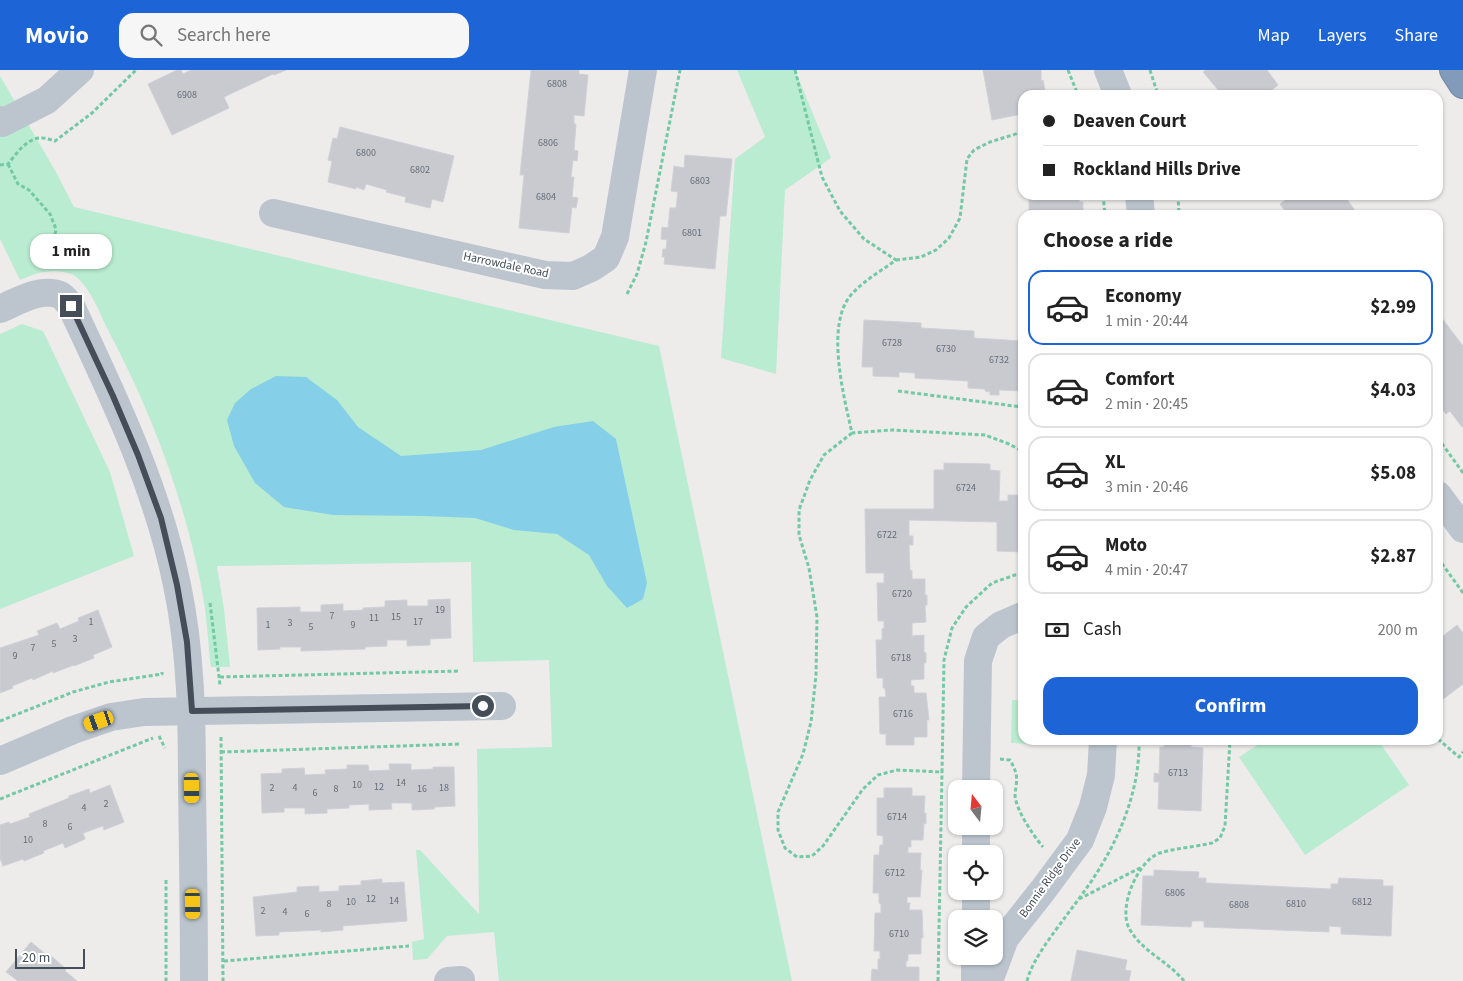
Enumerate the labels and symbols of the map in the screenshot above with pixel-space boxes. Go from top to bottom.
house number: 6808 [547,77,567,91]
house number: 6908 [177,88,197,102]
house number: 6806 [538,136,558,150]
house number: 6800 [356,146,376,160]
house number: 6802 [410,163,430,177]
house number: 6803 [690,174,710,188]
house number: 6804 [536,190,556,204]
house number: 6801 [682,226,702,240]
callout: 1 min [30,234,112,268]
street label: Harrowdale Road [462,248,550,282]
route end [60,295,82,317]
house number: 6728 [882,336,902,350]
house number: 6730 [936,342,956,356]
house number: 6732 [989,353,1009,367]
house number: 6724 [956,481,976,495]
house number: 6722 [877,528,897,542]
house number: 6720 [892,587,912,601]
house number: 19 [435,603,445,617]
house number: 7 [330,609,335,623]
house number: 15 [391,610,401,624]
house number: 11 [369,611,379,625]
house number: 1 [89,615,94,629]
house number: 17 [413,615,423,629]
house number: 3 [288,616,293,630]
house number: 1 [266,618,271,632]
house number: 9 [351,618,356,632]
house number: 5 [309,620,314,634]
house number: 3 [73,632,78,646]
house number: 5 [52,637,57,651]
house number: 7 [31,641,36,655]
house number: 9 [13,649,18,663]
house number: 6718 [891,651,911,665]
route start [472,695,494,717]
house number: 6716 [893,707,913,721]
car [82,709,115,733]
house number: 6713 [1168,766,1188,780]
car [184,773,199,803]
house number: 14 [396,776,406,790]
house number: 10 [352,778,362,792]
house number: 12 [374,780,384,794]
north arrow [948,780,1002,835]
house number: 2 [270,781,275,795]
house number: 4 [293,781,298,795]
house number: 18 [439,781,449,795]
house number: 8 [334,782,339,796]
house number: 16 [417,782,427,796]
house number: 6 [313,786,318,800]
house number: 2 [104,797,109,811]
house number: 4 [82,801,87,815]
house number: 6714 [887,810,907,824]
house number: 8 [43,817,48,831]
house number: 6 [68,820,73,834]
house number: 10 [23,833,33,847]
street label: Bonnie Ridge Drive [1015,835,1085,921]
house number: 6712 [885,866,905,880]
house number: 6806 [1165,886,1185,900]
car [185,889,200,919]
house number: 12 [366,892,376,906]
house number: 14 [389,894,399,908]
house number: 10 [346,895,356,909]
house number: 6812 [1352,895,1372,909]
house number: 8 [327,897,332,911]
house number: 6810 [1286,897,1306,911]
house number: 6808 [1229,898,1249,912]
house number: 2 [261,904,266,918]
house number: 4 [283,905,288,919]
house number: 6 [305,907,310,921]
house number: 6710 [889,927,909,941]
scale bar [15,946,85,969]

